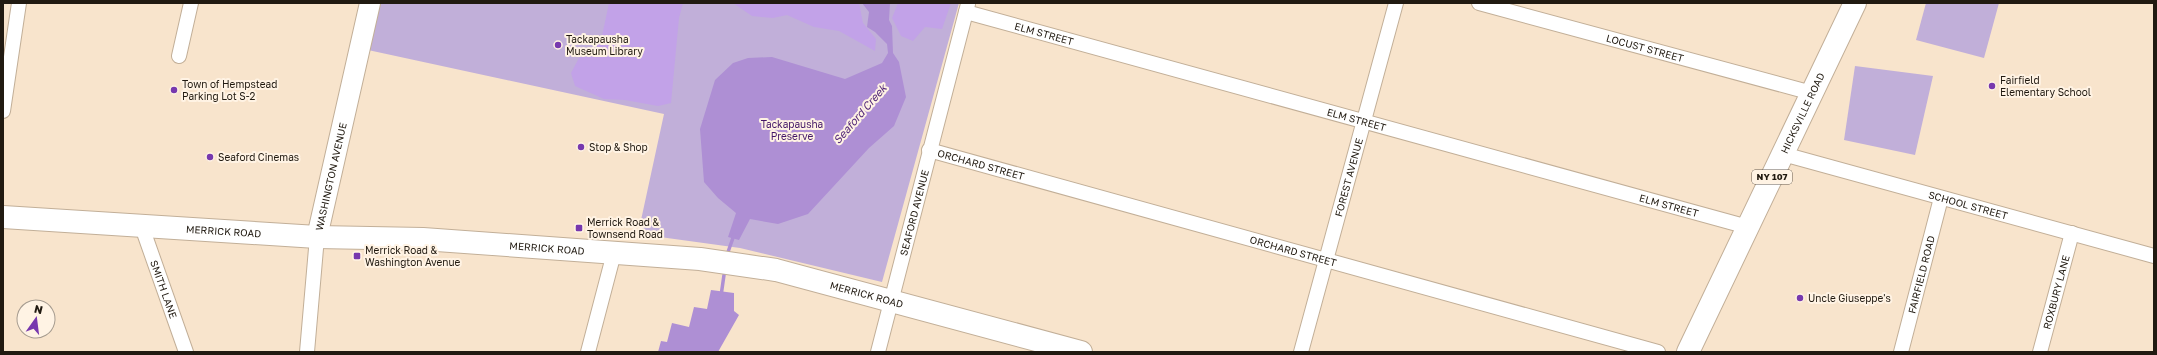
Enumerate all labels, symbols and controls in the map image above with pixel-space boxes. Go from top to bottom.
street label: ELM STREET [1013,20,1075,47]
street label: LOCUST STREET [1605,32,1685,64]
place label: Tackapausha Museum Library [566,33,643,57]
marker: Tackapausha Museum Library [553,40,563,50]
street label: HICKSVILLE ROAD [1778,71,1827,155]
place label: Fairfield Elementary School [2000,74,2091,98]
place label: Town of Hempstead Parking Lot S-2 [182,78,277,102]
water label: Seaford Creek [830,80,890,146]
marker: Fairfield Elementary School [1987,81,1997,91]
marker: Town of Hempstead Parking Lot S-2 [169,85,179,95]
street label: ELM STREET [1326,106,1387,133]
park label: Tackapausha Preserve [761,118,823,142]
street label: WASHINGTON AVENUE [313,121,349,232]
street label: FOREST AVENUE [1332,137,1365,218]
place label: Stop & Shop [589,141,648,153]
marker: Stop & Shop [576,142,586,152]
street label: ORCHARD STREET [936,147,1026,182]
place label: Seaford Cinemas [218,151,299,163]
marker: Seaford Cinemas [205,152,215,162]
street label: SEAFORD AVENUE [897,168,931,257]
road number: NY 107 [1752,170,1792,184]
street label: SCHOOL STREET [1927,188,2009,222]
street label: ELM STREET [1638,191,1700,219]
place label: Merrick Road & Townsend Road [587,216,663,240]
street label: MERRICK ROAD [186,223,262,239]
marker: Merrick Road & Townsend Road [574,223,584,233]
street label: ORCHARD STREET [1249,233,1338,269]
street label: FAIRFIELD ROAD [1905,234,1937,315]
street label: MERRICK ROAD [509,239,585,257]
place label: Merrick Road & Washington Avenue [365,244,460,268]
marker: Merrick Road & Washington Avenue [352,251,362,261]
street label: ROXBURY LANE [2040,254,2072,331]
street label: SMITH LANE [148,259,180,320]
street label: MERRICK ROAD [829,279,905,310]
place label: Uncle Giuseppe's [1808,292,1891,304]
marker: Uncle Giuseppe's [1795,293,1805,303]
north arrow [16,299,56,339]
text: N [33,301,44,316]

